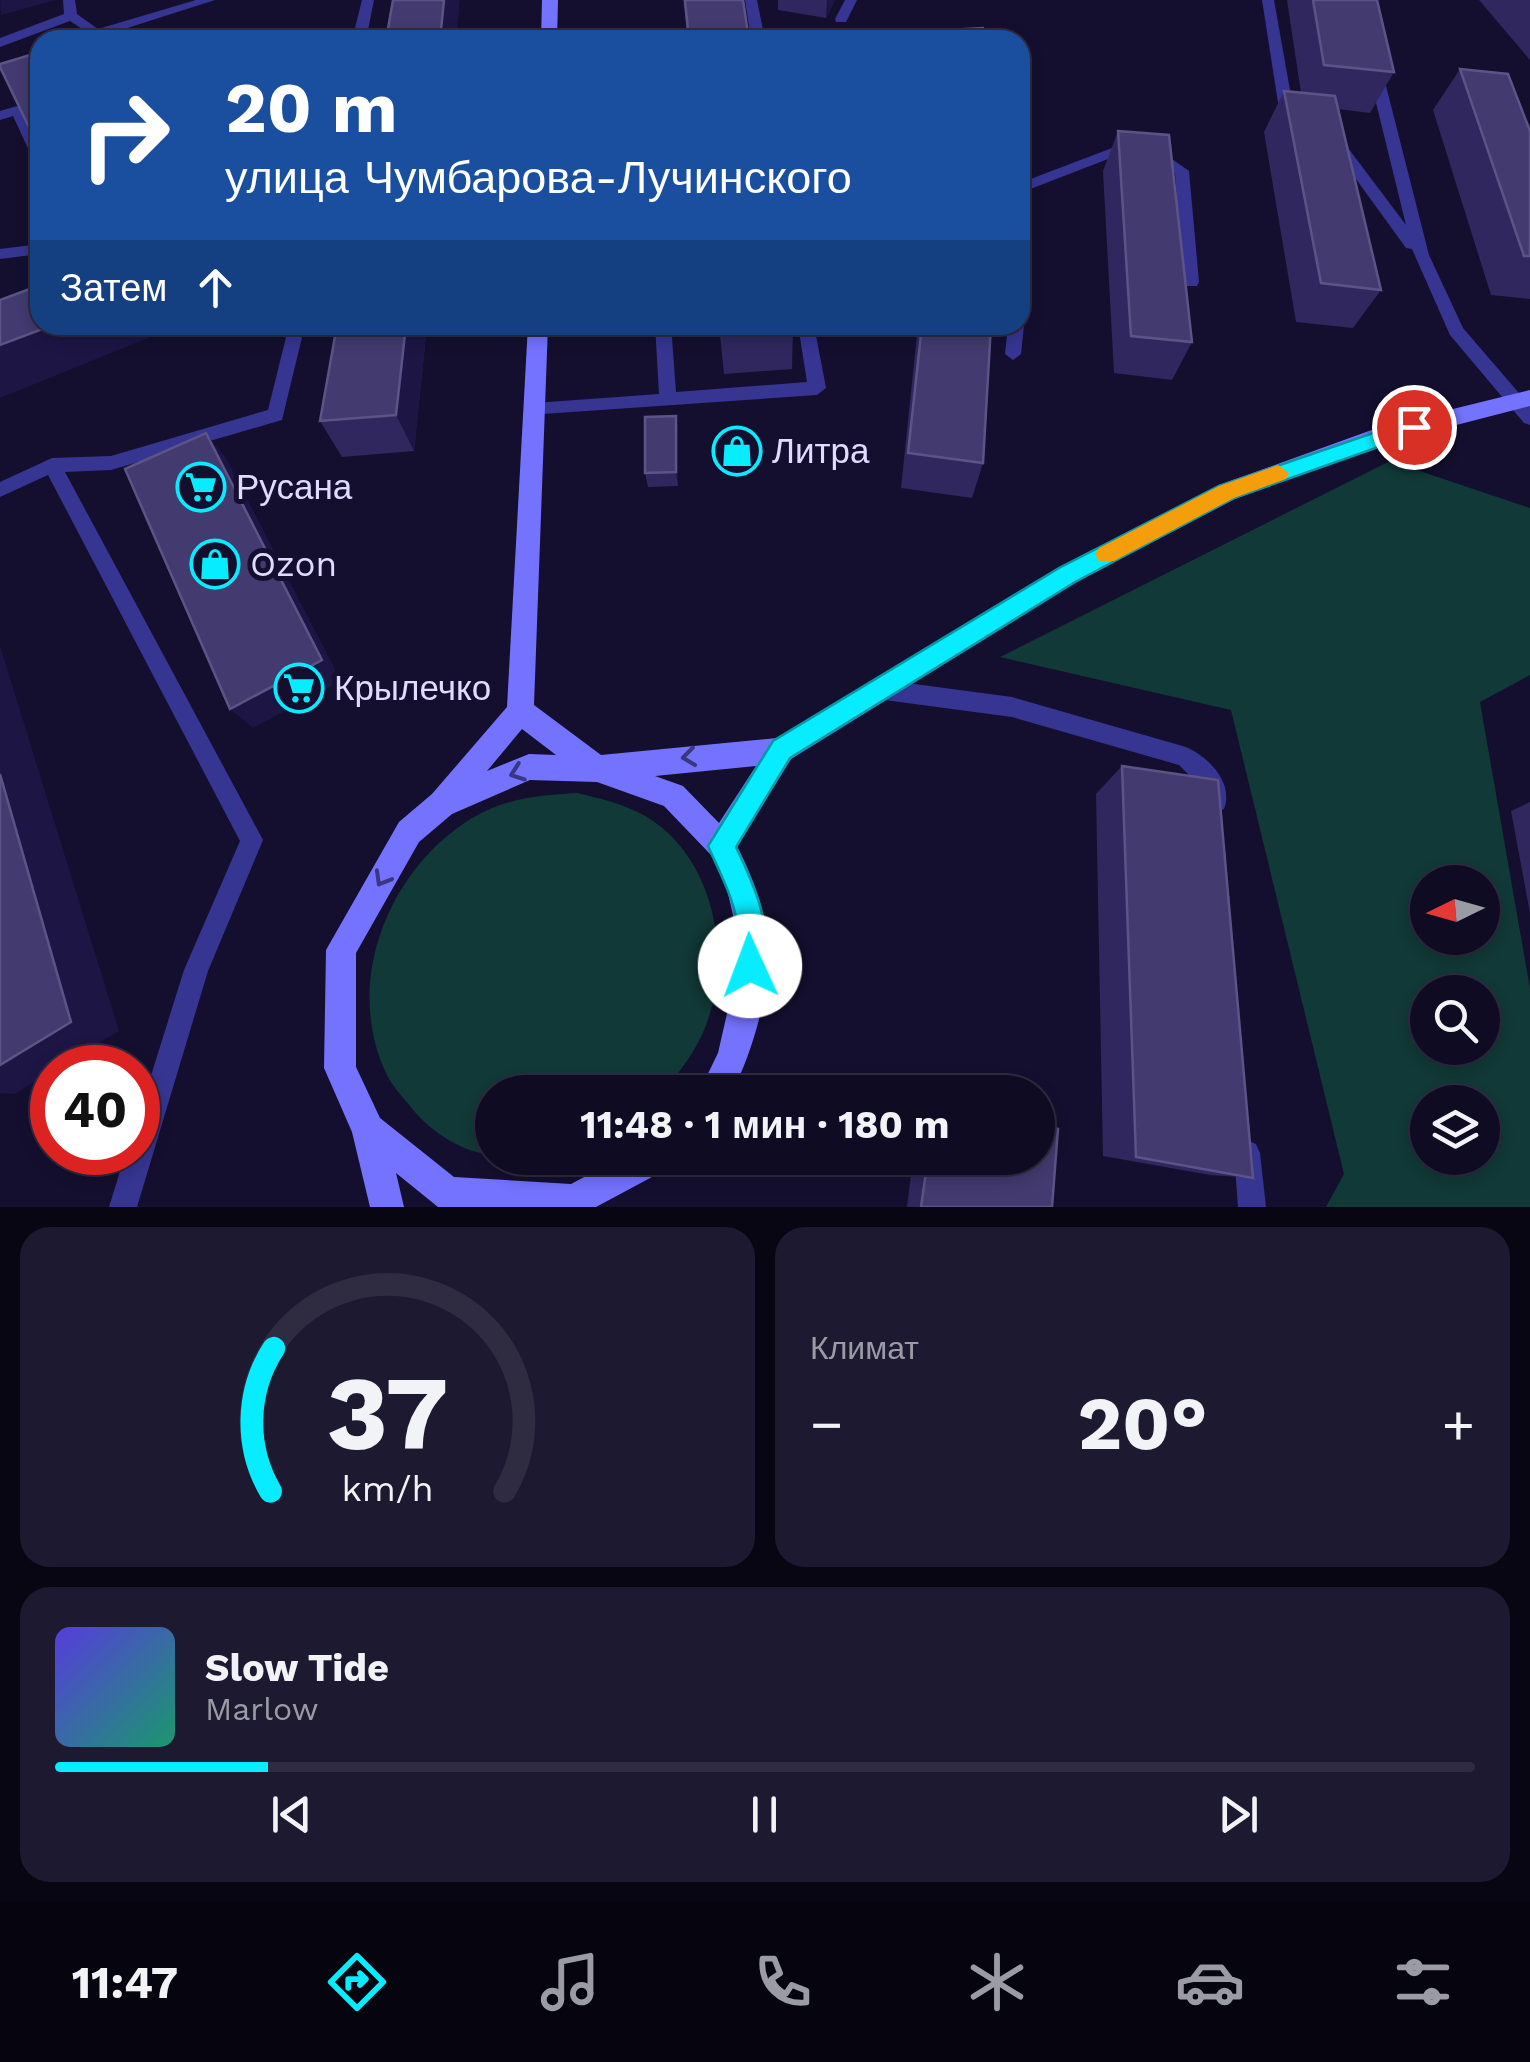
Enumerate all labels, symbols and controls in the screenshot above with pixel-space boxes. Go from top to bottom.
text: 20 m [225,67,398,149]
icon: right [60,70,190,200]
text: улица Чумбарова-Лучинского [225,151,852,204]
icon: ahead [188,260,243,315]
text: Затем [60,266,168,310]
pin [1372,385,1457,470]
icon: arrive [1387,400,1442,455]
shop icon: Литра [711,425,763,477]
place label: Литра [772,430,870,472]
supermarket icon: Русана [175,461,227,513]
place label: Русана [236,466,353,508]
shop icon: Ozon [189,538,241,590]
place label: Ozon [250,543,337,585]
supermarket icon: Крылечко [273,662,325,714]
place label: Крылечко [334,667,491,709]
one-way arrow [680,746,697,767]
one-way arrow [509,761,527,781]
north arrow [1410,865,1500,955]
map controls [1410,865,1500,1175]
one-way arrow [374,868,394,886]
position arrow [698,914,802,1018]
button: search [1410,975,1500,1065]
speed limit sign: 40 [30,1045,160,1175]
button: layers [1410,1085,1500,1175]
text: 11:48 · 1 мин · 180 m [580,1103,950,1147]
text: Климат [810,1329,919,1367]
text: 37 [327,1352,449,1474]
text: 20° [1077,1379,1208,1467]
text: − [810,1392,843,1456]
text: + [1442,1392,1475,1456]
text: km/h [341,1468,434,1510]
text: Slow Tide [205,1646,389,1690]
text: Marlow [205,1690,319,1728]
icon: previous [264,1787,319,1842]
icon: pause [737,1787,792,1842]
icon: next [1211,1787,1266,1842]
icon: directions [322,1947,392,2017]
icon: music [535,1947,605,2017]
icon: phone [748,1947,818,2017]
icon: climate [962,1947,1032,2017]
icon: car [1175,1947,1245,2017]
icon: filters [1388,1947,1458,2017]
text: 11:47 [72,1956,178,2009]

